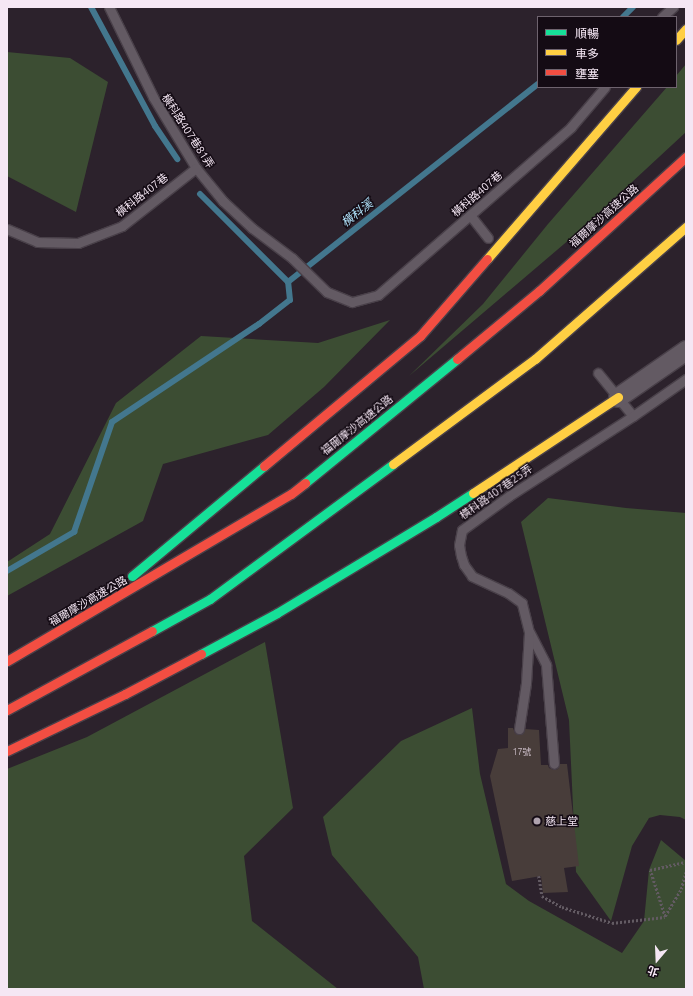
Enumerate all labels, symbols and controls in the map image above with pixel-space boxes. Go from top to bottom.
legend [537,16,677,88]
text: 順暢 [575,27,599,40]
text: 車多 [575,47,599,60]
text: 壅塞 [575,67,599,80]
street label: 橫科路407巷81弄 [159,91,217,171]
street label: 橫科路407巷 [449,168,505,220]
street label: 橫科路407巷 [113,171,171,219]
street label: 福爾摩沙高速公路 [567,182,641,250]
water label: 橫科溪 [338,196,376,230]
street label: 福爾摩沙高速公路 [319,392,395,458]
street label: 橫科路407巷25弄 [457,462,535,522]
street label: 福爾摩沙高速公路 [47,573,129,629]
house number: 17號 [512,747,532,757]
place label: 慈上堂 [545,814,578,828]
marker: 慈上堂 [532,816,542,826]
north arrow [637,940,677,980]
text: 北 [646,964,660,979]

